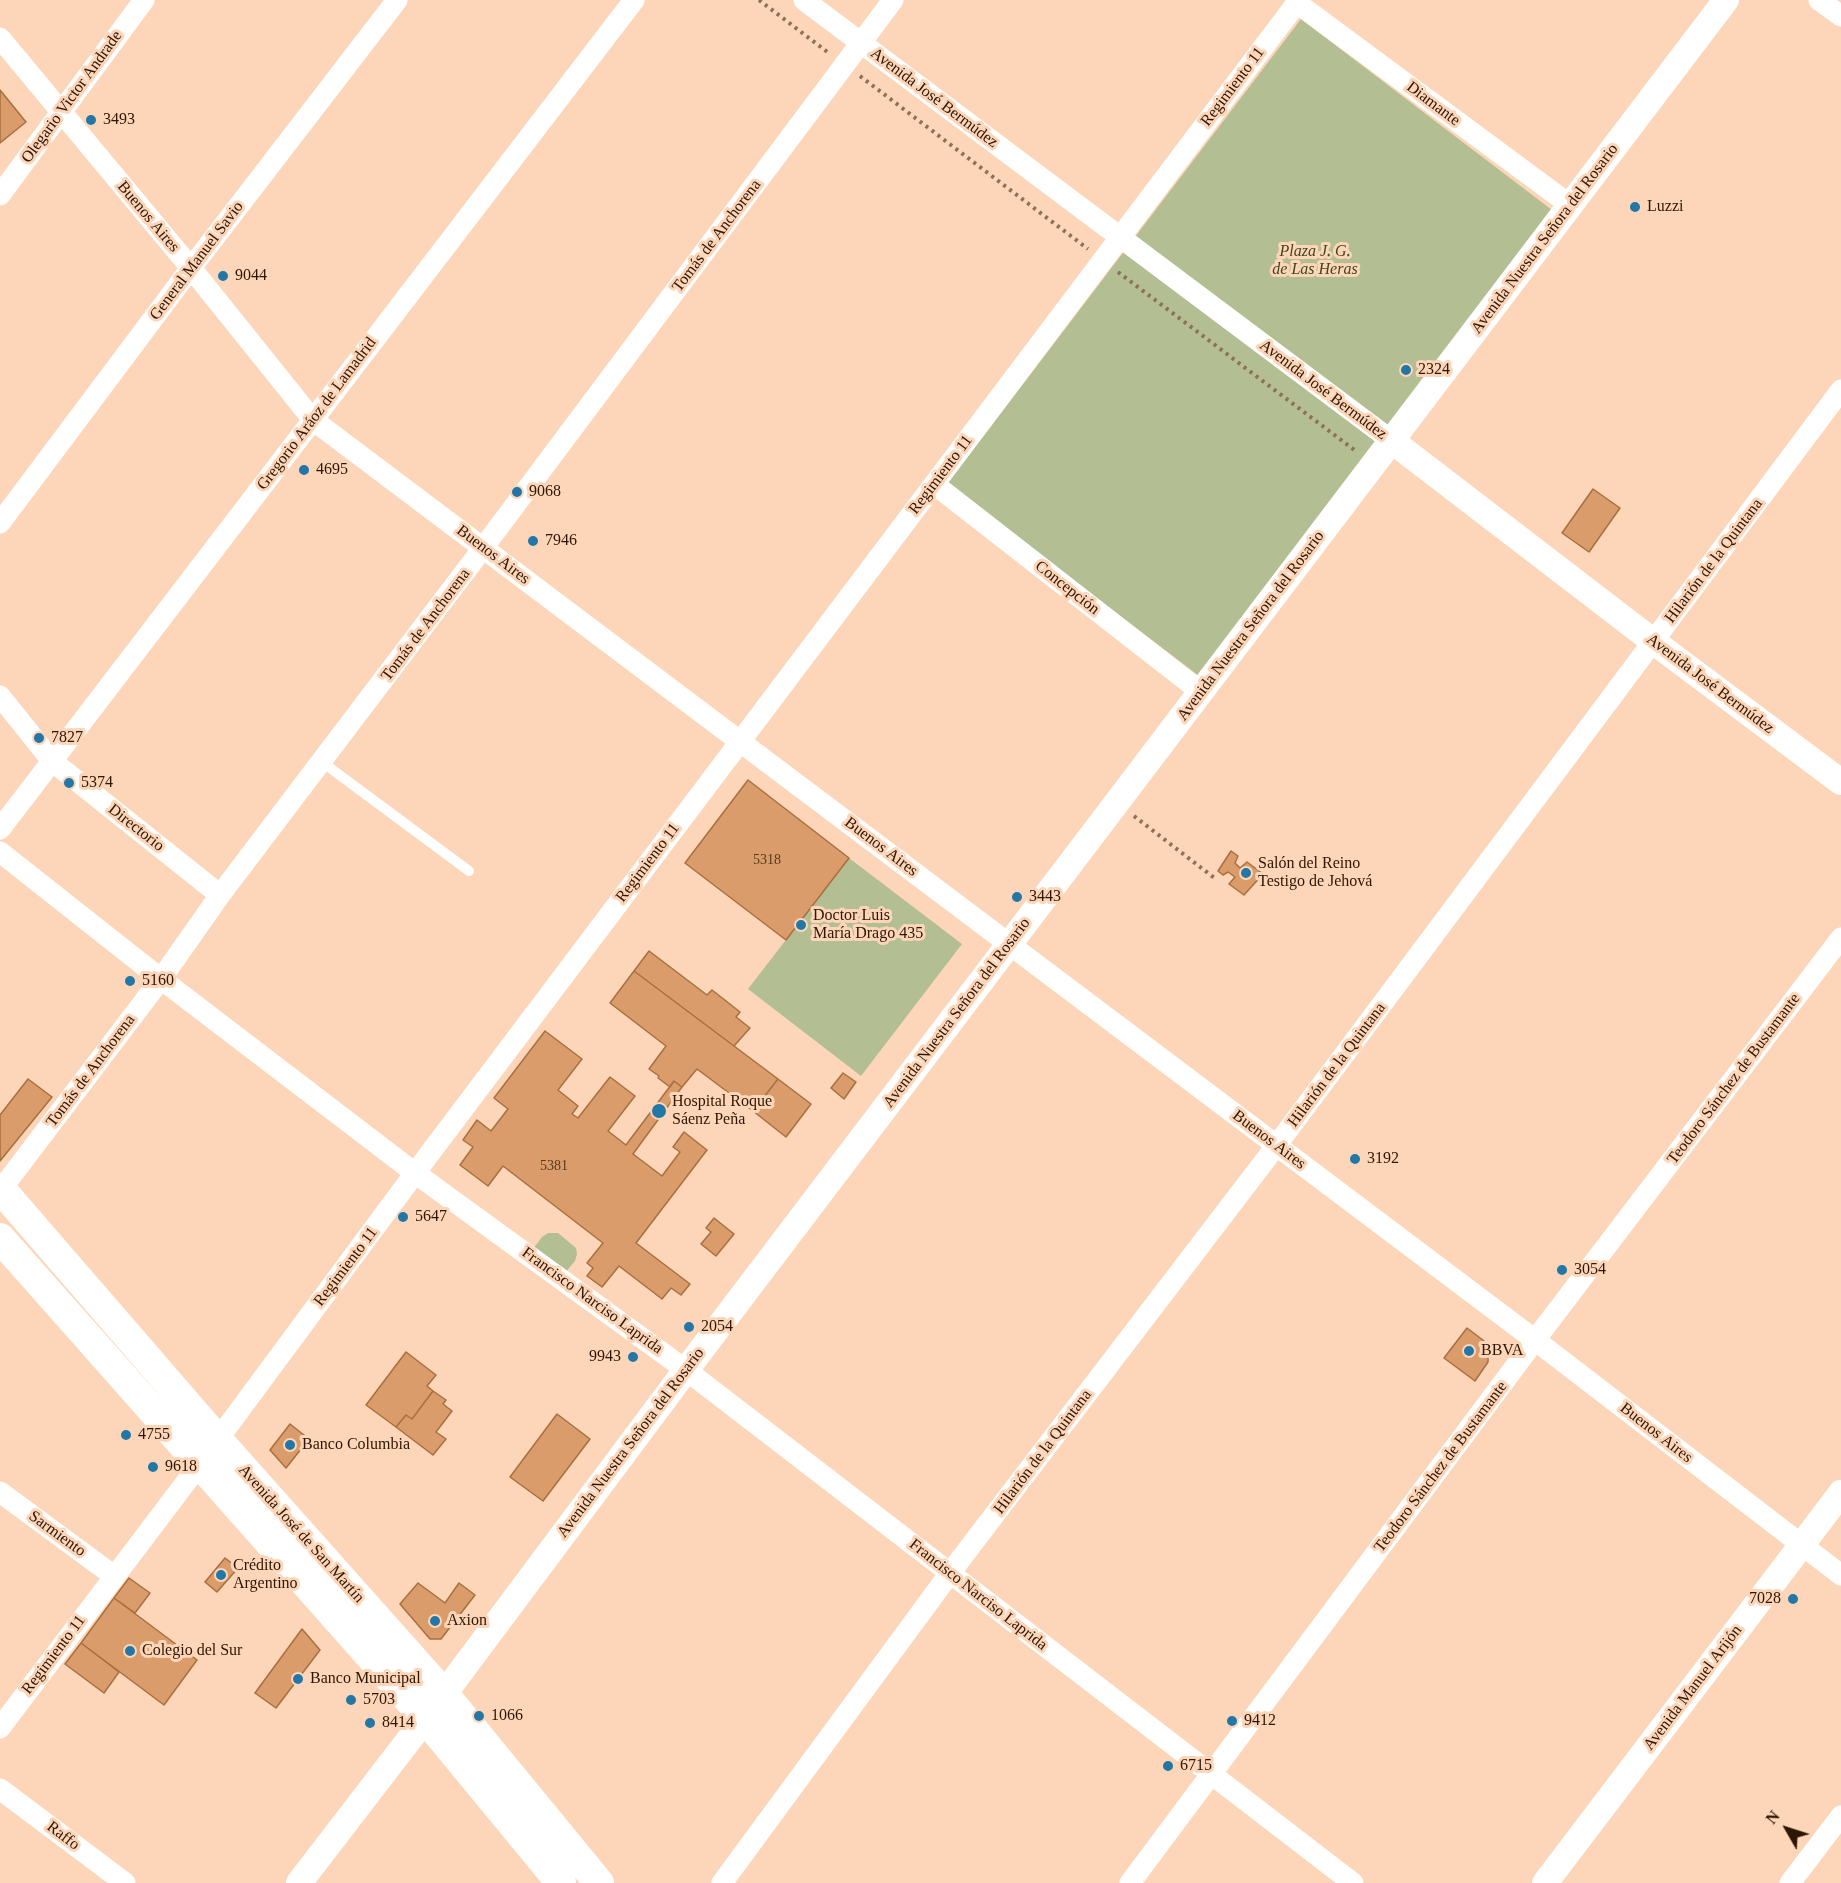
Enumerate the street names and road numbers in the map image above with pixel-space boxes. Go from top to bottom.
street label: Olegario Victor Andrade [18,27,126,167]
street label: Avenida José Bermúdez [867,44,1001,152]
street label: Regimiento 11 [1197,44,1269,130]
street label: Diamante [1402,78,1464,130]
street label: Avenida Nuestra Señora del Rosario [1467,140,1623,338]
street label: Tomás de Anchorena [668,176,766,296]
street label: Buenos Aires [113,178,183,256]
street label: General Manuel Savio [146,198,248,324]
street label: Gregorio Aráoz de Lamadrid [253,334,381,494]
street label: Avenida José Bermúdez [1256,336,1390,444]
street label: Regimiento 11 [905,432,977,518]
street label: Hilarión de la Quintana [1661,495,1767,627]
street label: Buenos Aires [453,521,533,589]
street label: Avenida Nuestra Señora del Rosario [1173,527,1329,725]
street label: Concepción [1031,557,1103,619]
street label: Tomás de Anchorena [377,565,475,685]
street label: Avenida José Bermúdez [1643,630,1777,738]
street label: Directorio [104,800,168,856]
street label: Buenos Aires [841,813,921,881]
street label: Regimiento 11 [612,820,684,906]
street label: Avenida Nuestra Señora del Rosario [879,914,1035,1112]
street label: Teodoro Sánchez de Bustamante [1663,990,1805,1168]
street label: Hilarión de la Quintana [1284,999,1390,1131]
street label: Tomás de Anchorena [42,1011,140,1131]
street label: Buenos Aires [1229,1106,1309,1174]
street label: Regimiento 11 [310,1224,382,1310]
street label: Francisco Narciso Laprida [518,1243,666,1359]
street label: Avenida Nuestra Señora del Rosario [553,1344,709,1542]
street label: Teodoro Sánchez de Bustamante [1370,1378,1512,1556]
street label: Hilarión de la Quintana [990,1386,1096,1518]
street label: Buenos Aires [1616,1399,1696,1467]
street label: Avenida José de San Martín [234,1461,368,1607]
street label: Sarmiento [25,1507,89,1561]
street label: Francisco Narciso Laprida [905,1535,1051,1655]
street label: Regimiento 11 [18,1612,90,1698]
street label: Avenida Manuel Arijón [1640,1622,1746,1754]
street label: Raffo [43,1817,83,1855]

